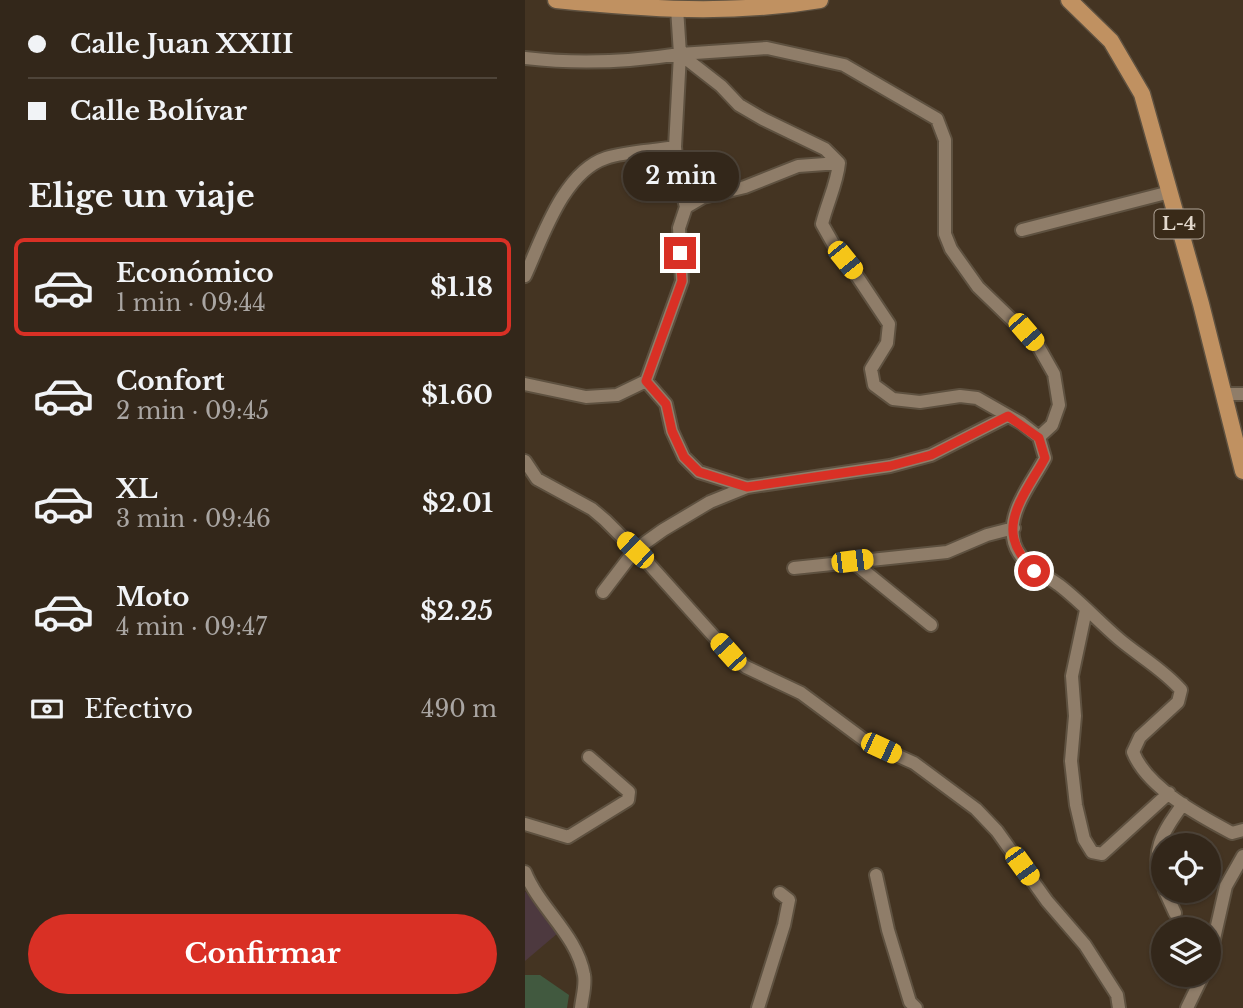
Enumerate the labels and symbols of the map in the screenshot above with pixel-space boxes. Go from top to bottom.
callout: 2 min [622,152,738,201]
road number: L-4 [1155,210,1203,238]
route end [664,237,696,269]
car [824,237,867,283]
car [1005,309,1048,355]
car [613,528,658,572]
car [830,548,875,574]
route start [1018,555,1050,587]
car [707,629,750,675]
car [858,730,905,766]
car [1002,843,1043,889]

